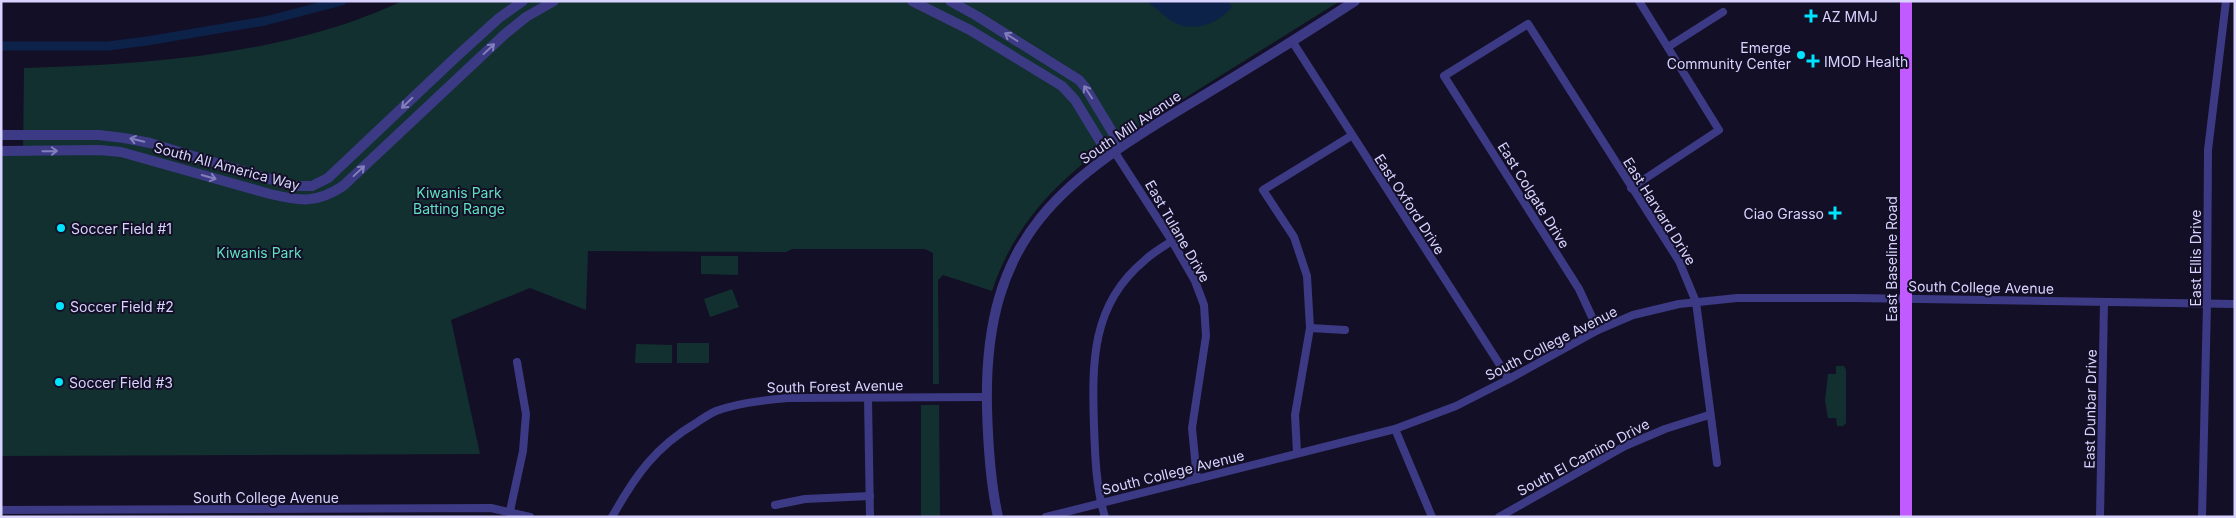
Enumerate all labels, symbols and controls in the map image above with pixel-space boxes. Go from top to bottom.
place label: AZ MMJ [1822,8,1878,25]
marker: AZ MMJ [1804,9,1818,23]
one-way arrow [1004,32,1018,42]
place label: Emerge Community Center [1667,39,1791,72]
one-way arrow [482,43,495,55]
marker: Emerge Community Center [1795,49,1807,61]
place label: IMOD Health [1824,53,1908,70]
marker: IMOD Health [1806,54,1820,68]
one-way arrow [1083,86,1093,100]
street label: South Mill Avenue [1076,87,1184,167]
one-way arrow [402,97,414,109]
one-way arrow [129,135,145,144]
street label: South All America Way [152,138,302,194]
street label: East Colgate Drive [1494,139,1574,251]
one-way arrow [42,146,58,156]
street label: East Oxford Drive [1371,151,1449,257]
street label: East Harvard Drive [1620,154,1700,268]
one-way arrow [353,165,366,177]
one-way arrow [201,173,217,183]
street label: East Tulane Drive [1142,177,1214,285]
park label: Kiwanis Park Batting Range [413,184,505,217]
street label: East Baseline Road [1883,196,1900,322]
place label: Ciao Grasso [1743,205,1824,222]
marker: Ciao Grasso [1828,206,1842,220]
street label: East Ellis Drive [2187,210,2204,306]
place label: Soccer Field #1 [71,220,172,237]
marker: Soccer Field #1 [55,222,67,234]
park label: Kiwanis Park [216,244,302,261]
street label: South College Avenue [1908,277,2054,297]
place label: Soccer Field #2 [70,298,174,315]
marker: Soccer Field #2 [54,300,66,312]
street label: South College Avenue [1482,302,1620,384]
street label: East Dunbar Drive [2080,349,2100,469]
place label: Soccer Field #3 [69,374,173,391]
marker: Soccer Field #3 [53,376,65,388]
street label: South Forest Avenue [766,376,904,396]
street label: South El Camino Drive [1514,415,1652,499]
street label: South College Avenue [1100,446,1246,498]
street label: South College Avenue [193,489,339,506]

